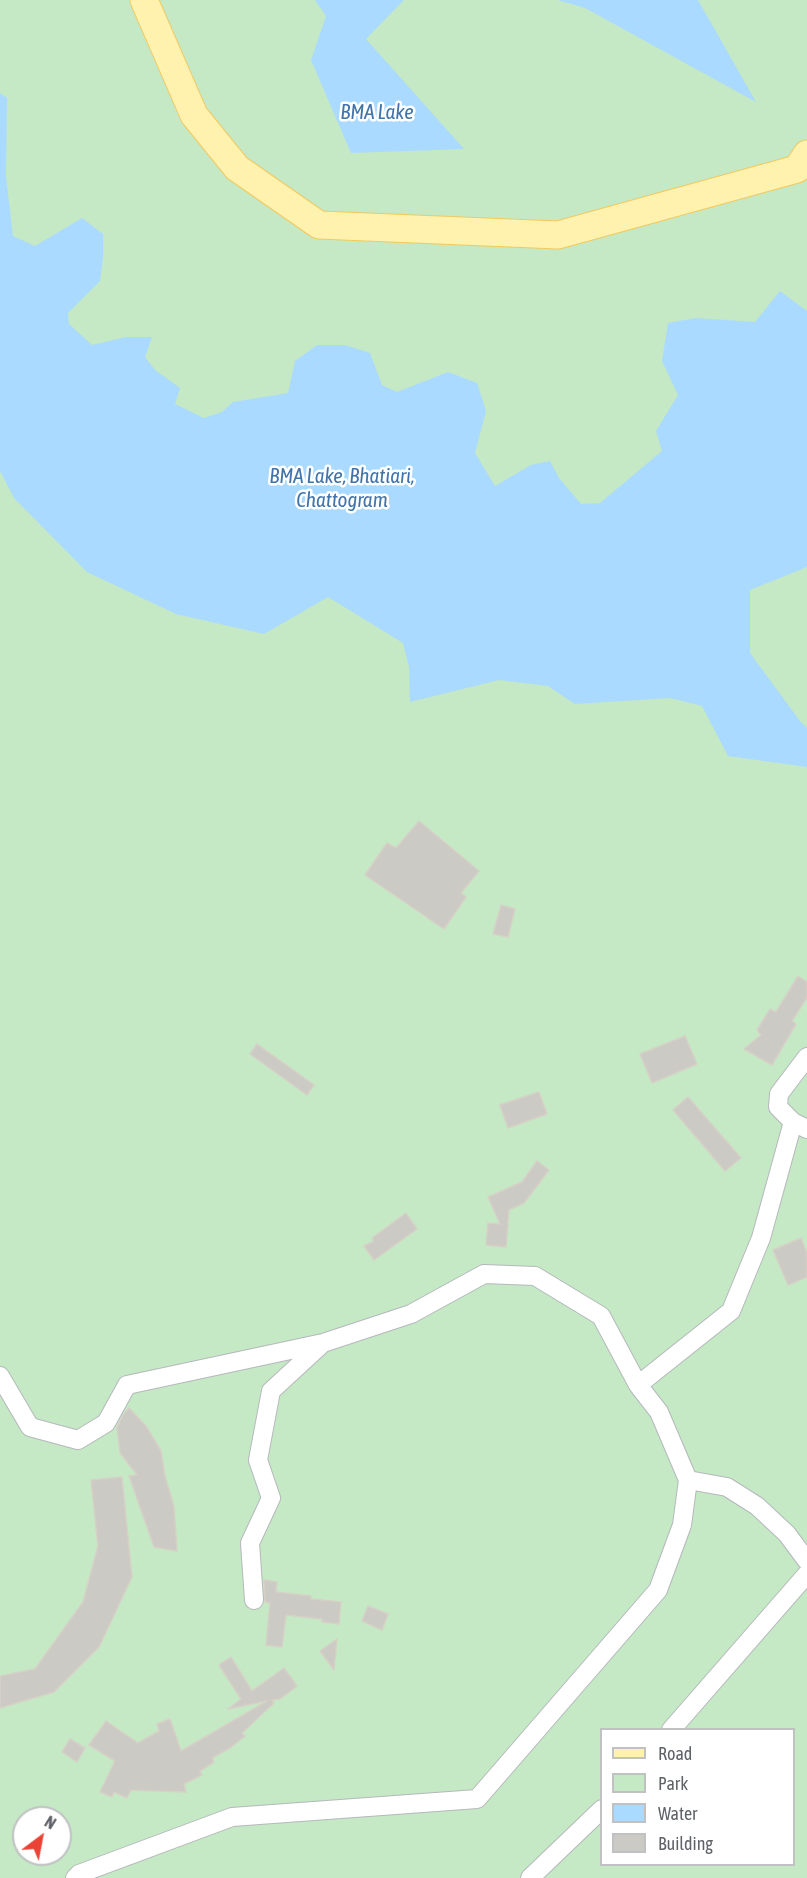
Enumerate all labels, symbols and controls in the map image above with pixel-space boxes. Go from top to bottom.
water label: BMA Lake [340,99,414,125]
water label: BMA Lake, Bhatiari, Chattogram [269,463,415,513]
legend [600,1728,795,1866]
text: Road [658,1743,692,1764]
text: Park [658,1773,688,1794]
text: Water [658,1803,697,1824]
north arrow [12,1806,72,1866]
text: N [42,1812,59,1833]
text: Building [658,1833,713,1854]

